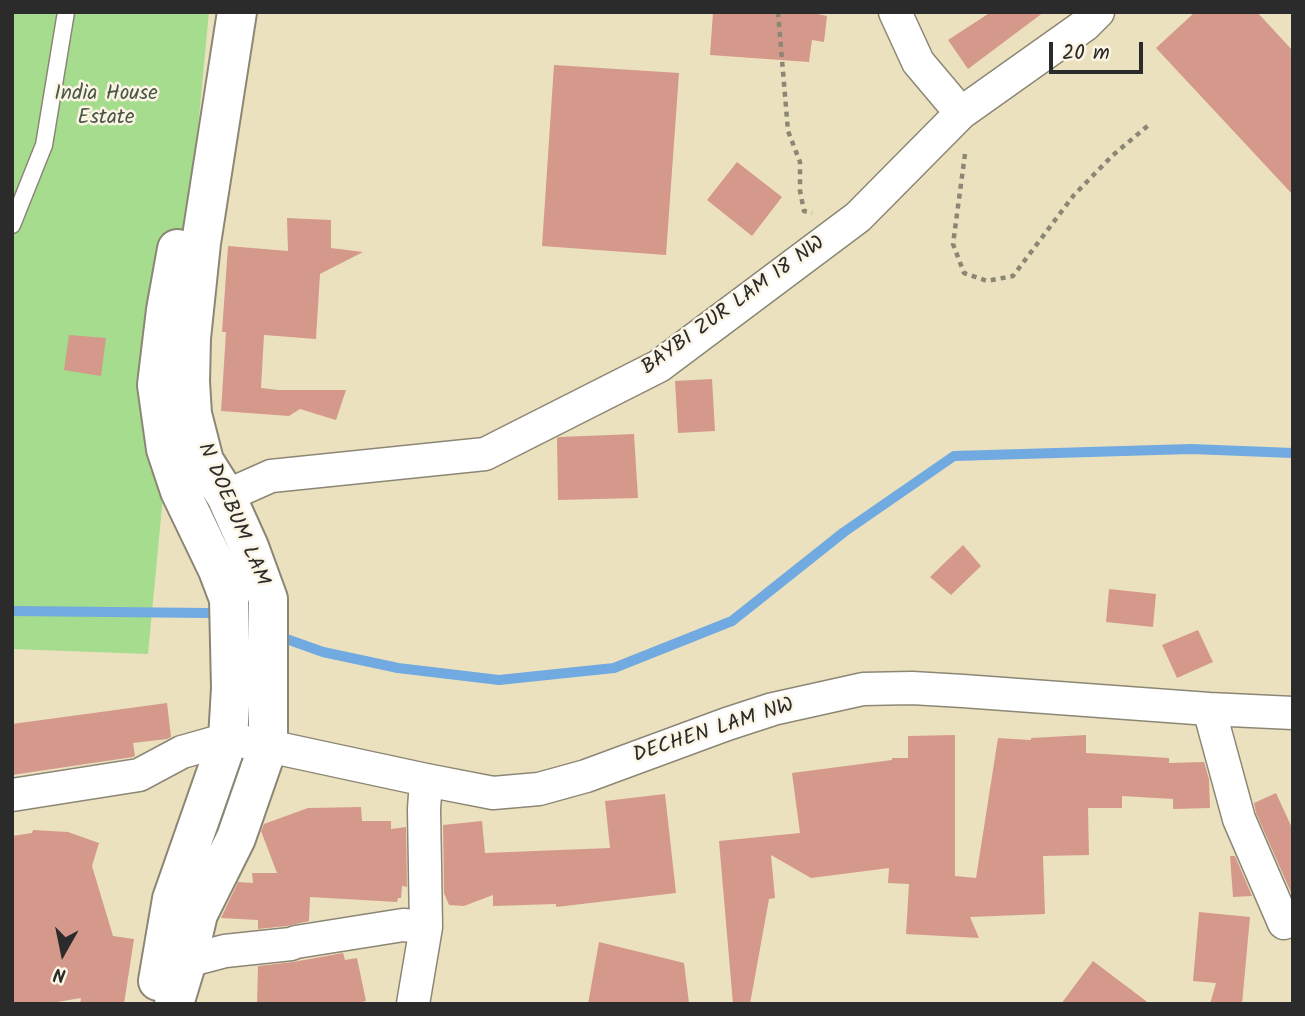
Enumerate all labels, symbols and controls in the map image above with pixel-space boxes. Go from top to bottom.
scale bar [1053,28,1148,72]
text: 20 m [1062,37,1110,70]
park label: India House Estate [54,82,158,132]
street label: BAYBI ZUR LAM 18 NW [637,232,831,382]
street label: N DOEBUM LAM [190,440,274,590]
street label: DECHEN LAM NW [631,694,797,770]
north arrow [28,918,98,988]
text: N [51,958,68,989]

